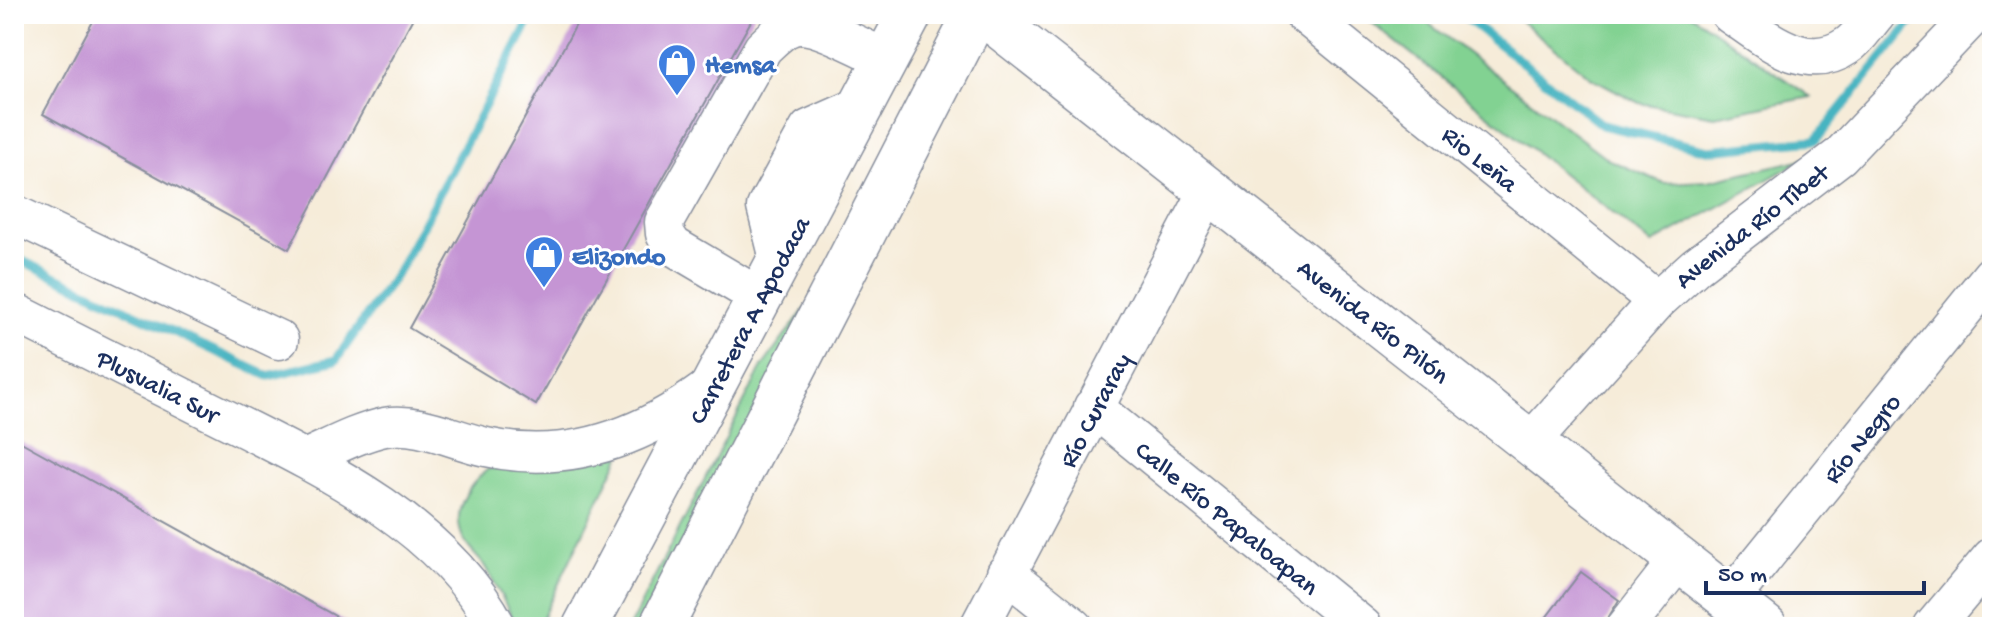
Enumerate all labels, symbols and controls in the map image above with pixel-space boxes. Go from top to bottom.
shop icon: Hemsa [656,42,698,97]
place label: Hemsa [705,52,777,83]
street label: Rio Leña [1434,121,1523,202]
street label: Avenida Río Tíbet [1670,158,1839,297]
street label: Carretera A Apodaca [684,211,820,431]
shop icon: Elizondo [523,234,565,289]
place label: Elizondo [572,244,666,275]
street label: Avenida Río Pilón [1289,255,1454,393]
street label: Plusvalia Sur [89,345,225,434]
street label: Río Curaray [1055,349,1141,474]
street label: Río Negro [1819,389,1910,491]
street label: Calle Río Papaloapan [1127,436,1324,605]
scale bar [1706,545,1924,595]
text: 50 m [1718,562,1767,591]

